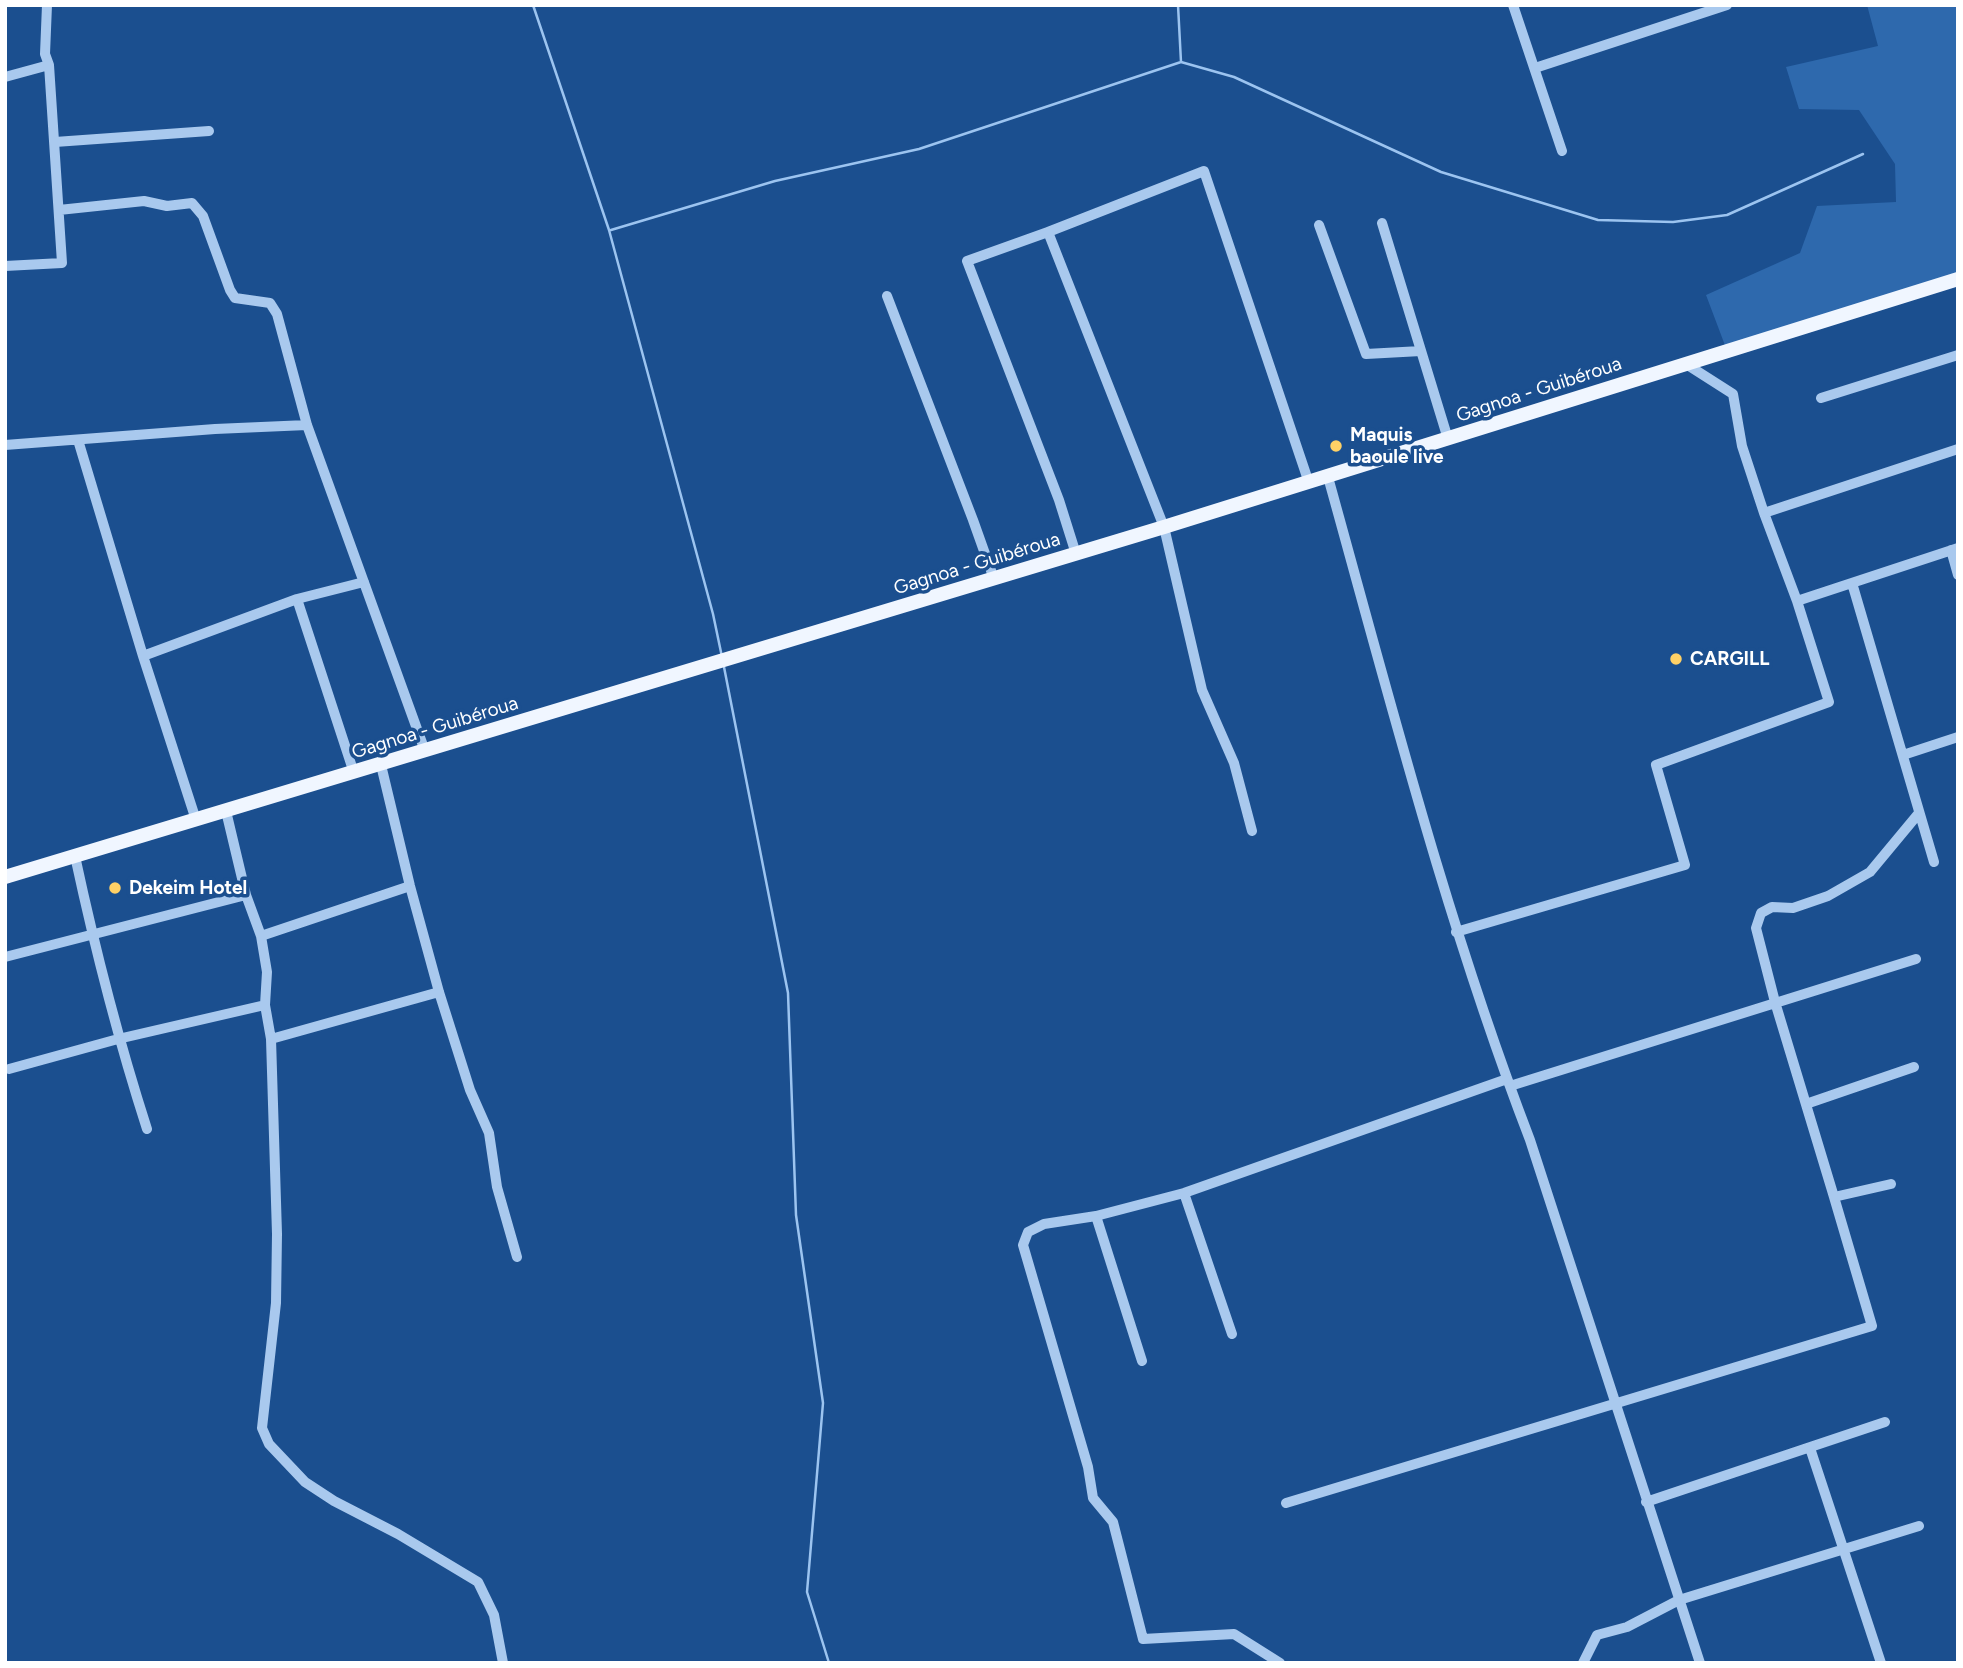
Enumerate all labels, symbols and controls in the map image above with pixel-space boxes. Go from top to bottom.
street label: Gagnoa - Guibéroua [1453,352,1625,428]
place label: Maquis baoule live [1350,424,1443,468]
marker: Maquis baoule live [1328,438,1344,454]
street label: Gagnoa - Guibéroua [891,528,1063,600]
place label: CARGILL [1690,648,1769,670]
marker: CARGILL [1668,651,1684,667]
street label: Gagnoa - Guibéroua [349,692,521,764]
place label: Dekeim Hotel [129,877,247,899]
marker: Dekeim Hotel [107,880,123,896]

